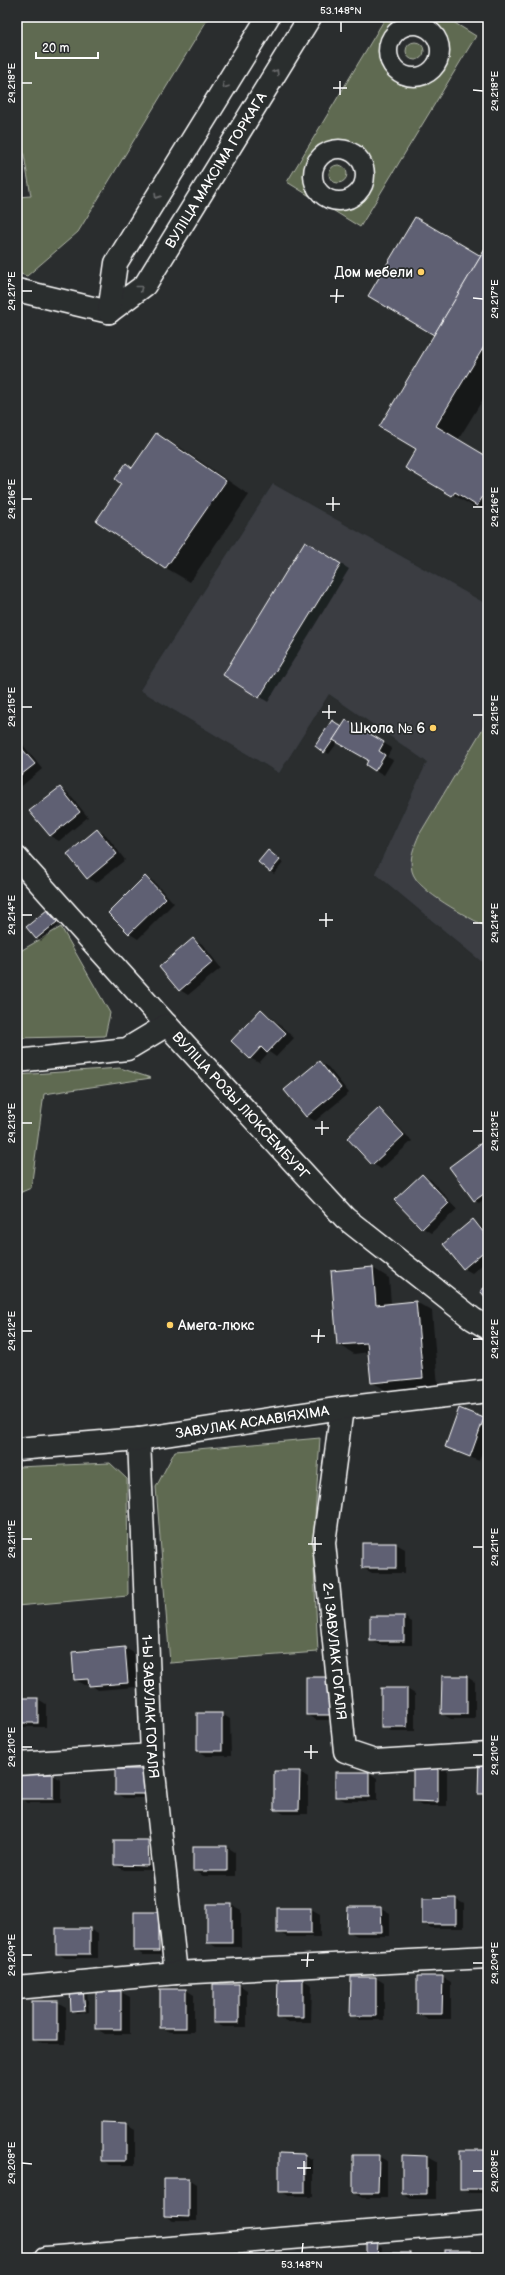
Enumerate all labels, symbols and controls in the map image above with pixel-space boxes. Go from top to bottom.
text: 53.148°N [320,5,362,17]
scale bar [36,34,98,60]
text: 20 m [42,41,69,56]
text: 29.218°E [6,62,18,103]
one-way arrow [271,69,279,76]
text: 29.218°E [489,70,501,111]
one-way arrow [222,82,230,89]
street label: ВУЛІЦА МАКСІМА ГОРКАГА [161,89,270,251]
one-way arrow [154,192,161,199]
place label: Дом мебели [335,264,413,281]
marker: Дом мебели [416,267,426,277]
text: 29.217°E [6,271,18,311]
text: 29.217°E [489,279,501,319]
one-way arrow [136,286,143,293]
text: 29.216°E [6,478,18,519]
text: 29.216°E [489,486,501,527]
text: 29.215°E [6,687,18,727]
text: 29.215°E [489,695,501,735]
place label: Школа № 6 [350,720,425,737]
marker: Школа № 6 [428,723,438,733]
text: 29.214°E [6,895,18,935]
text: 29.214°E [489,903,501,943]
street label: ВУЛІЦА РОЗЫ ЛЮКСЕМБУРГ [169,1028,314,1183]
text: 29.213°E [6,1102,18,1143]
text: 29.213°E [489,1110,501,1151]
text: 29.212°E [6,1311,18,1351]
place label: Амега-люкс [177,1317,255,1334]
text: 29.212°E [489,1319,501,1359]
marker: Амега-люкс [165,1320,175,1330]
street label: ЗАВУЛАК АСААВІЯХІМА [174,1402,331,1442]
text: 29.211°E [6,1519,18,1558]
text: 29.211°E [489,1527,501,1566]
street label: 2-І ЗАВУЛАК ГОГАЛЯ [320,1582,350,1721]
street label: 1-Ы ЗАВУЛАК ГОГАЛЯ [139,1635,163,1779]
text: 29.210°E [6,1726,18,1767]
text: 29.210°E [489,1734,501,1775]
text: 29.209°E [6,1933,18,1976]
text: 29.209°E [489,1941,501,1984]
text: 29.208°E [6,2141,18,2184]
text: 29.208°E [489,2149,501,2192]
text: 53.148°N [281,2259,323,2271]

